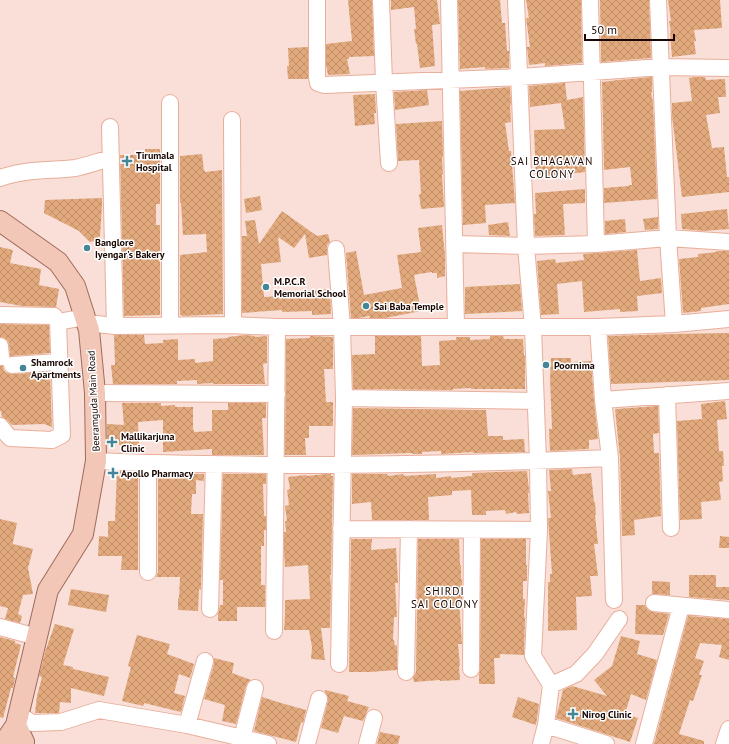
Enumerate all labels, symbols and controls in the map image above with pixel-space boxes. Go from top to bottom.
scale bar [585,16,674,42]
text: 50 m [591,22,617,37]
place label: Tirumala Hospital [136,149,174,174]
district label: SAI BHAGAVAN COLONY [511,154,593,181]
marker: Tirumala Hospital [121,155,133,167]
place label: Banglore Iyengar's Bakery [95,236,165,261]
marker: Banglore Iyengar's Bakery [82,243,92,253]
place label: M.P.C.R Memorial School [274,275,346,300]
marker: M.P.C.R Memorial School [261,282,271,292]
place label: Sai Baba Temple [374,300,444,313]
marker: Sai Baba Temple [361,301,371,311]
street label: Beeramguda Main Road [84,350,103,452]
place label: Shamrock Apartments [31,356,81,381]
place label: Poornima [554,359,595,372]
marker: Poornima [541,360,551,370]
marker: Shamrock Apartments [18,363,28,373]
place label: Mallikarjuna Clinic [121,430,174,455]
marker: Mallikarjuna Clinic [106,436,118,448]
place label: Apollo Pharmacy [121,467,193,480]
marker: Apollo Pharmacy [108,468,118,478]
district label: SHIRDI SAI COLONY [411,584,479,611]
marker: Nirog Clinic [567,708,579,720]
place label: Nirog Clinic [582,708,632,721]

